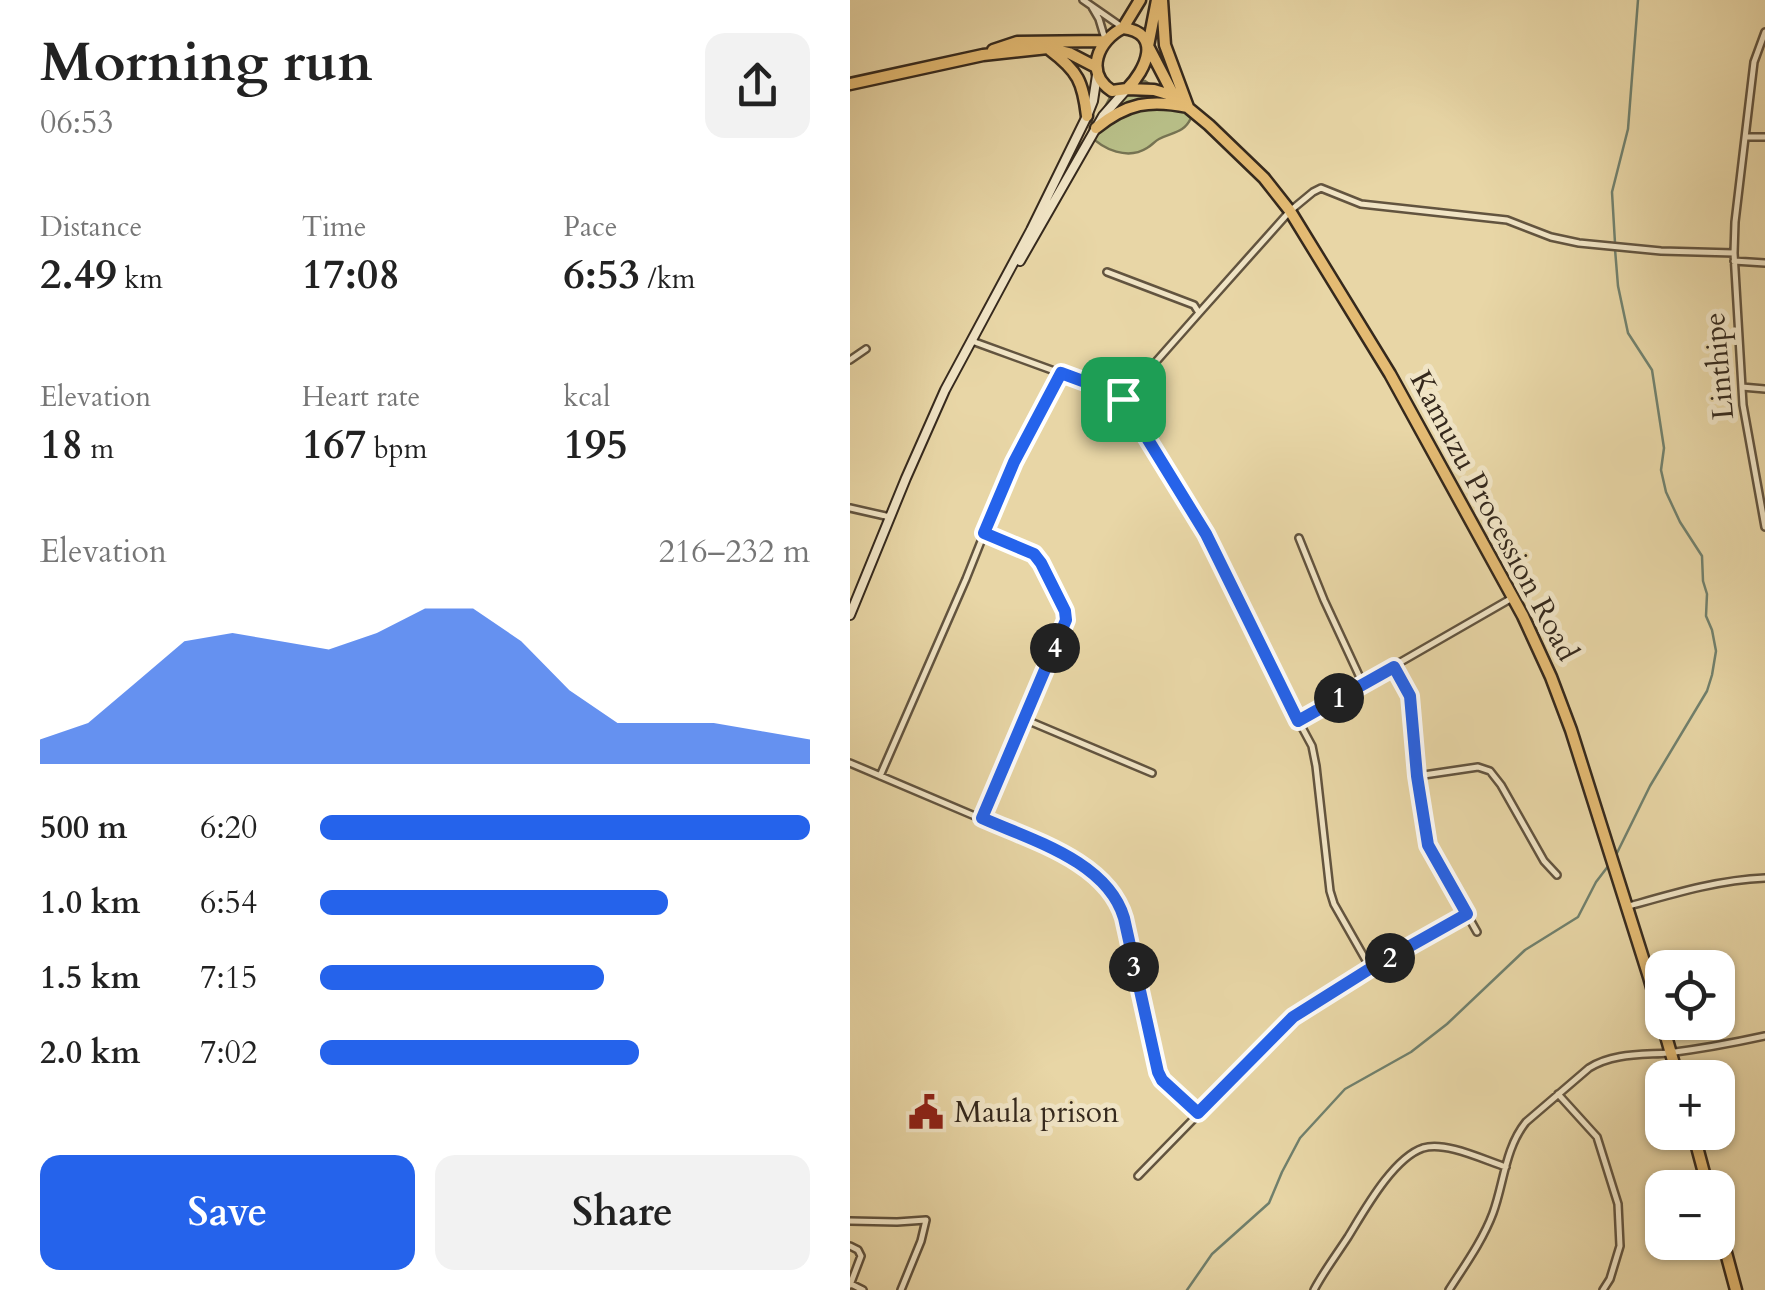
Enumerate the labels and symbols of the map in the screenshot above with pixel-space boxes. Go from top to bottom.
street label: Linthipe [1694,311,1744,421]
pin [1081,357,1166,442]
street label: Kamuzu Procession Road [1400,364,1588,668]
pin: 4 [1030,623,1080,673]
pin: 1 [1314,673,1364,723]
pin: 2 [1365,933,1415,983]
pin: 3 [1109,942,1159,992]
place label: Maula prison [954,1092,1119,1133]
public building icon: Maula prison [907,1093,945,1131]

